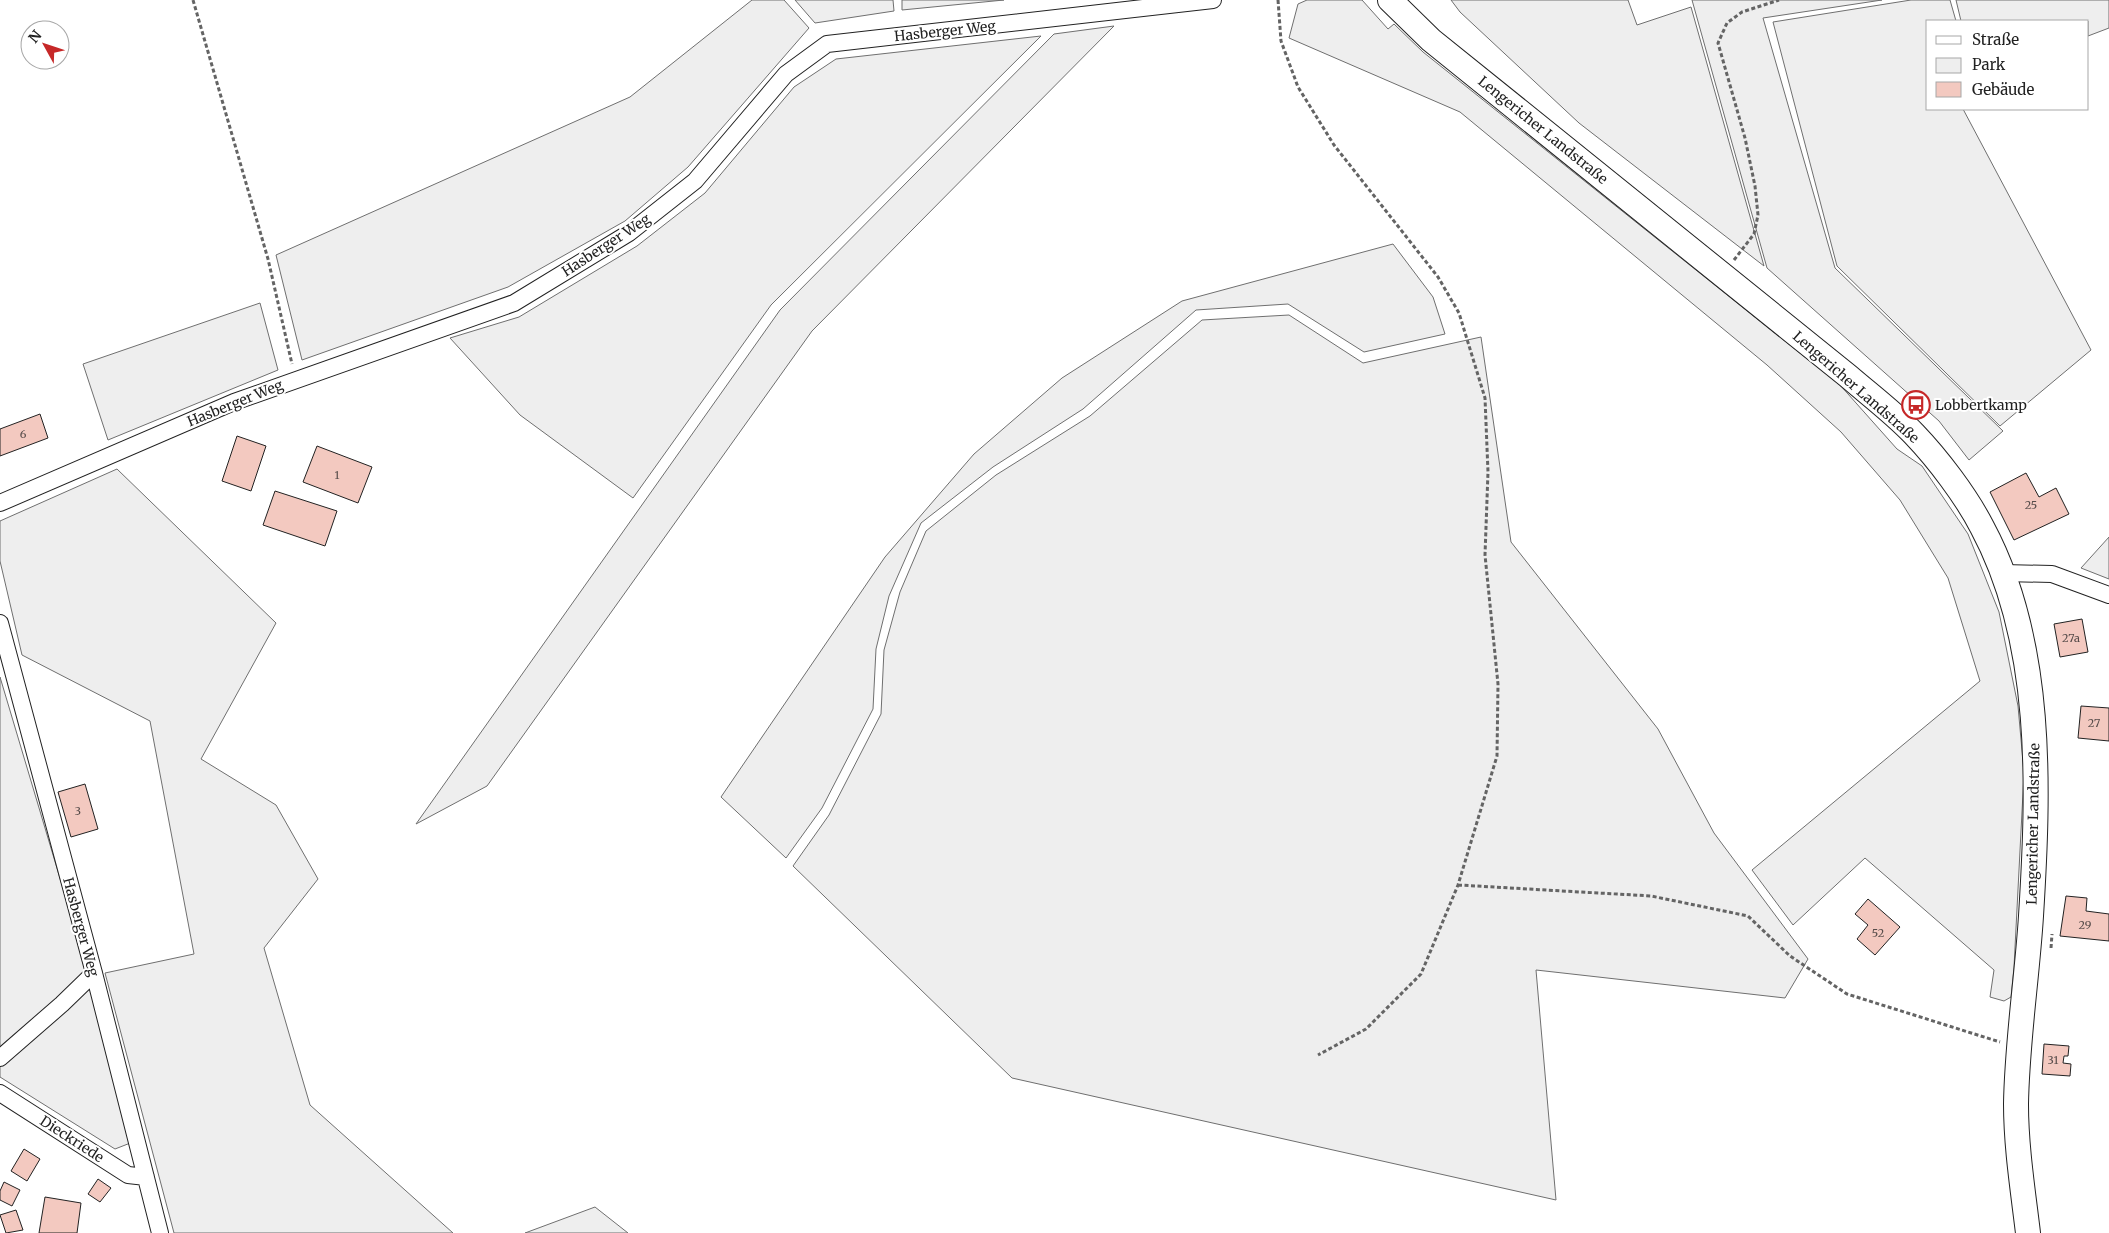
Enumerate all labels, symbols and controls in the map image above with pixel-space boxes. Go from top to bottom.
street label: Hasberger Weg [893,17,997,45]
north arrow [20,20,70,70]
legend [1926,20,2089,110]
text: N [25,27,45,47]
text: Straße [1972,30,2019,49]
text: Park [1972,55,2006,74]
street label: Lengericher Landstraße [1474,72,1612,188]
text: Gebäude [1972,80,2035,99]
street label: Hasberger Weg [558,209,654,280]
street label: Lengericher Landstraße [1789,327,1923,447]
street label: Hasberger Weg [184,375,286,430]
bus stop icon: Lobbertkamp [1901,390,1931,420]
place label: Lobbertkamp [1935,396,2027,414]
house number: 6 [20,427,27,441]
house number: 1 [335,468,340,482]
house number: 25 [2025,498,2037,512]
house number: 27a [2062,631,2080,645]
house number: 27 [2088,716,2100,730]
street label: Lengericher Landstraße [2023,743,2043,905]
house number: 3 [75,804,81,818]
street label: Hasberger Weg [59,875,103,979]
house number: 29 [2079,918,2092,932]
house number: 52 [1872,926,1884,940]
house number: 31 [2048,1053,2058,1067]
street label: Dieckriede [37,1112,107,1166]

